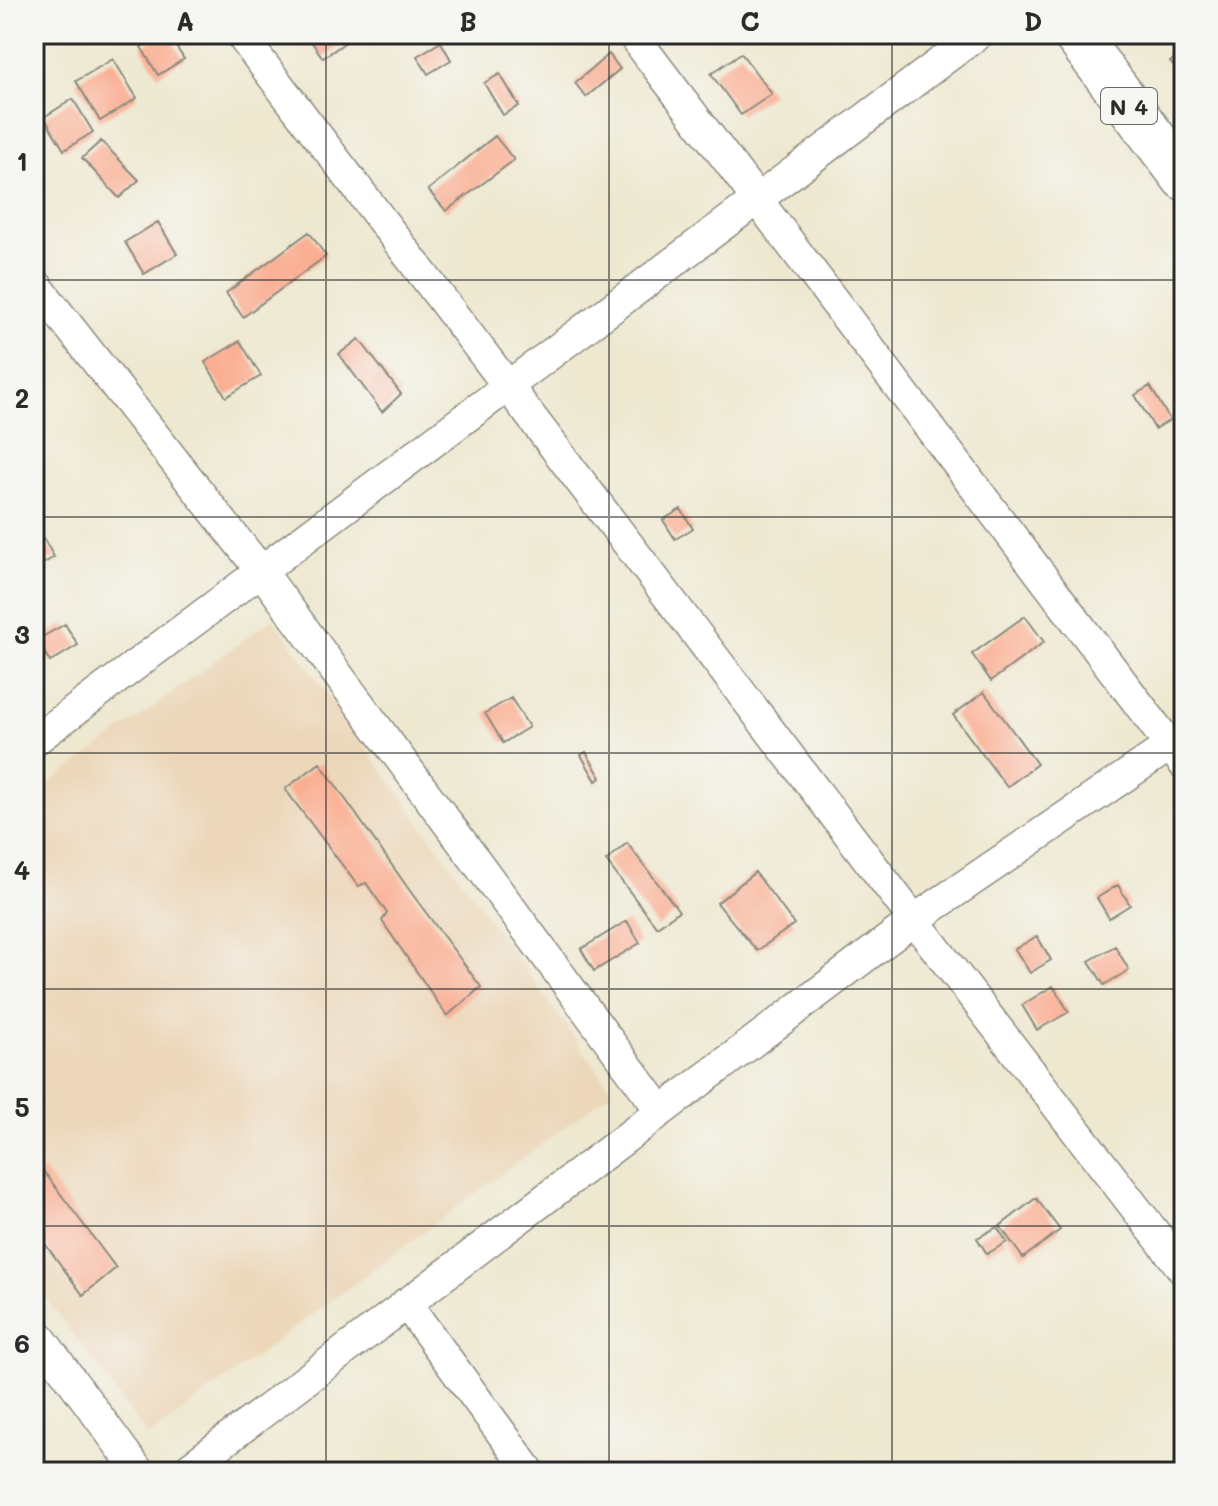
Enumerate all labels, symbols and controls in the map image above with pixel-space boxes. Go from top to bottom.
text: A [176,4,194,38]
text: B [459,4,477,38]
text: C [740,4,760,38]
text: D [1024,4,1042,38]
road number: N 4 [1101,88,1157,124]
text: 1 [16,144,28,178]
text: 2 [15,381,29,415]
text: 3 [14,617,30,651]
text: 4 [14,853,30,887]
text: 5 [14,1090,30,1124]
text: 6 [14,1326,30,1360]

